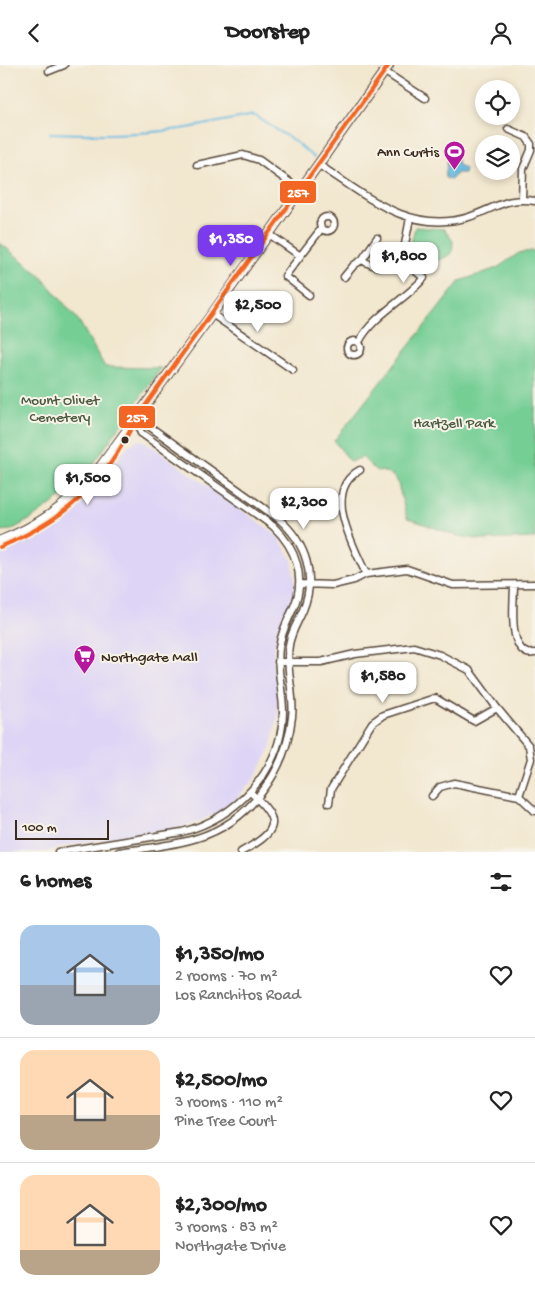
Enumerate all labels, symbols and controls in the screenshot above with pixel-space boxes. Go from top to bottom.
icon: back [20,19,48,47]
icon: person [487,19,515,47]
text: Doorstep [225,20,310,46]
map controls [475,80,520,180]
button: locate [475,80,520,125]
button: layers [475,135,520,180]
sports icon: Ann Curtis [443,139,467,170]
place label: Ann Curtis [377,144,439,162]
line badge: 257 [279,180,317,204]
text: 257 [287,186,309,203]
pin: $1,350 [190,225,272,267]
text: $1,350 [209,231,253,250]
pin: $1,800 [363,241,445,284]
text: $1,800 [381,248,427,267]
pin: $2,500 [217,291,299,333]
text: $2,500 [235,297,281,316]
park label: Mount Olivet Cemetery [21,392,101,427]
line badge: 257 [118,405,156,429]
text: 257 [126,411,148,428]
park label: Hartzell Park [413,415,496,433]
unlabelled marker [120,435,130,445]
pin: $1,500 [47,463,129,506]
text: $1,500 [65,470,111,489]
pin: $2,300 [263,487,345,530]
text: $2,300 [281,494,327,513]
supermarket icon: Northgate Mall [73,644,97,675]
place label: Northgate Mall [101,649,198,667]
pin: $1,580 [342,661,424,704]
text: $1,580 [361,668,405,687]
scale bar [15,817,109,840]
text: 100 m [22,820,57,837]
icon: filters [487,868,515,896]
text: 6 homes [20,870,91,895]
text: $1,350/mo [175,943,264,968]
icon: home [60,945,120,1005]
icon: heart [487,961,515,989]
text: 2 rooms · 70 m² [175,968,278,987]
text: Los Ranchitos Road [175,987,301,1006]
text: $2,500/mo [175,1069,267,1094]
icon: home [60,1070,120,1130]
icon: heart [487,1086,515,1114]
text: 3 rooms · 110 m² [175,1094,283,1113]
text: Pine Tree Court [175,1113,276,1132]
text: $2,300/mo [175,1194,267,1219]
icon: home [60,1195,120,1255]
icon: heart [487,1211,515,1239]
text: 3 rooms · 83 m² [175,1219,278,1238]
text: Northgate Drive [175,1238,286,1257]

